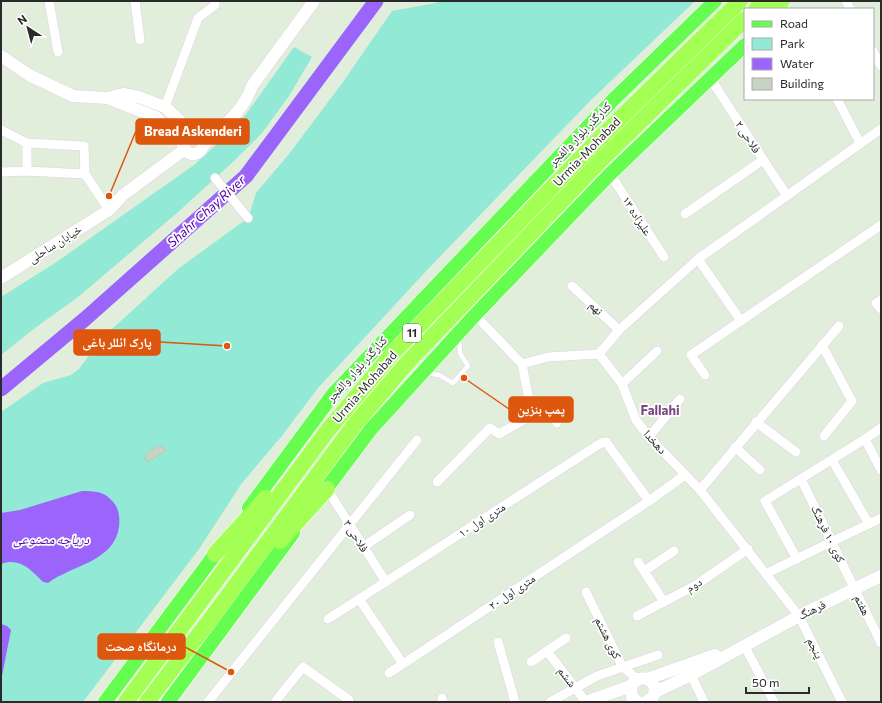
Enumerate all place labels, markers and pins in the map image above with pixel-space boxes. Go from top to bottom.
callout: Bread Askenderi [136,119,249,144]
callout: پارک ائللر باغی [74,330,160,355]
callout: پمپ بنزین [509,397,573,422]
callout: درمانگاه صحت [98,634,185,659]

